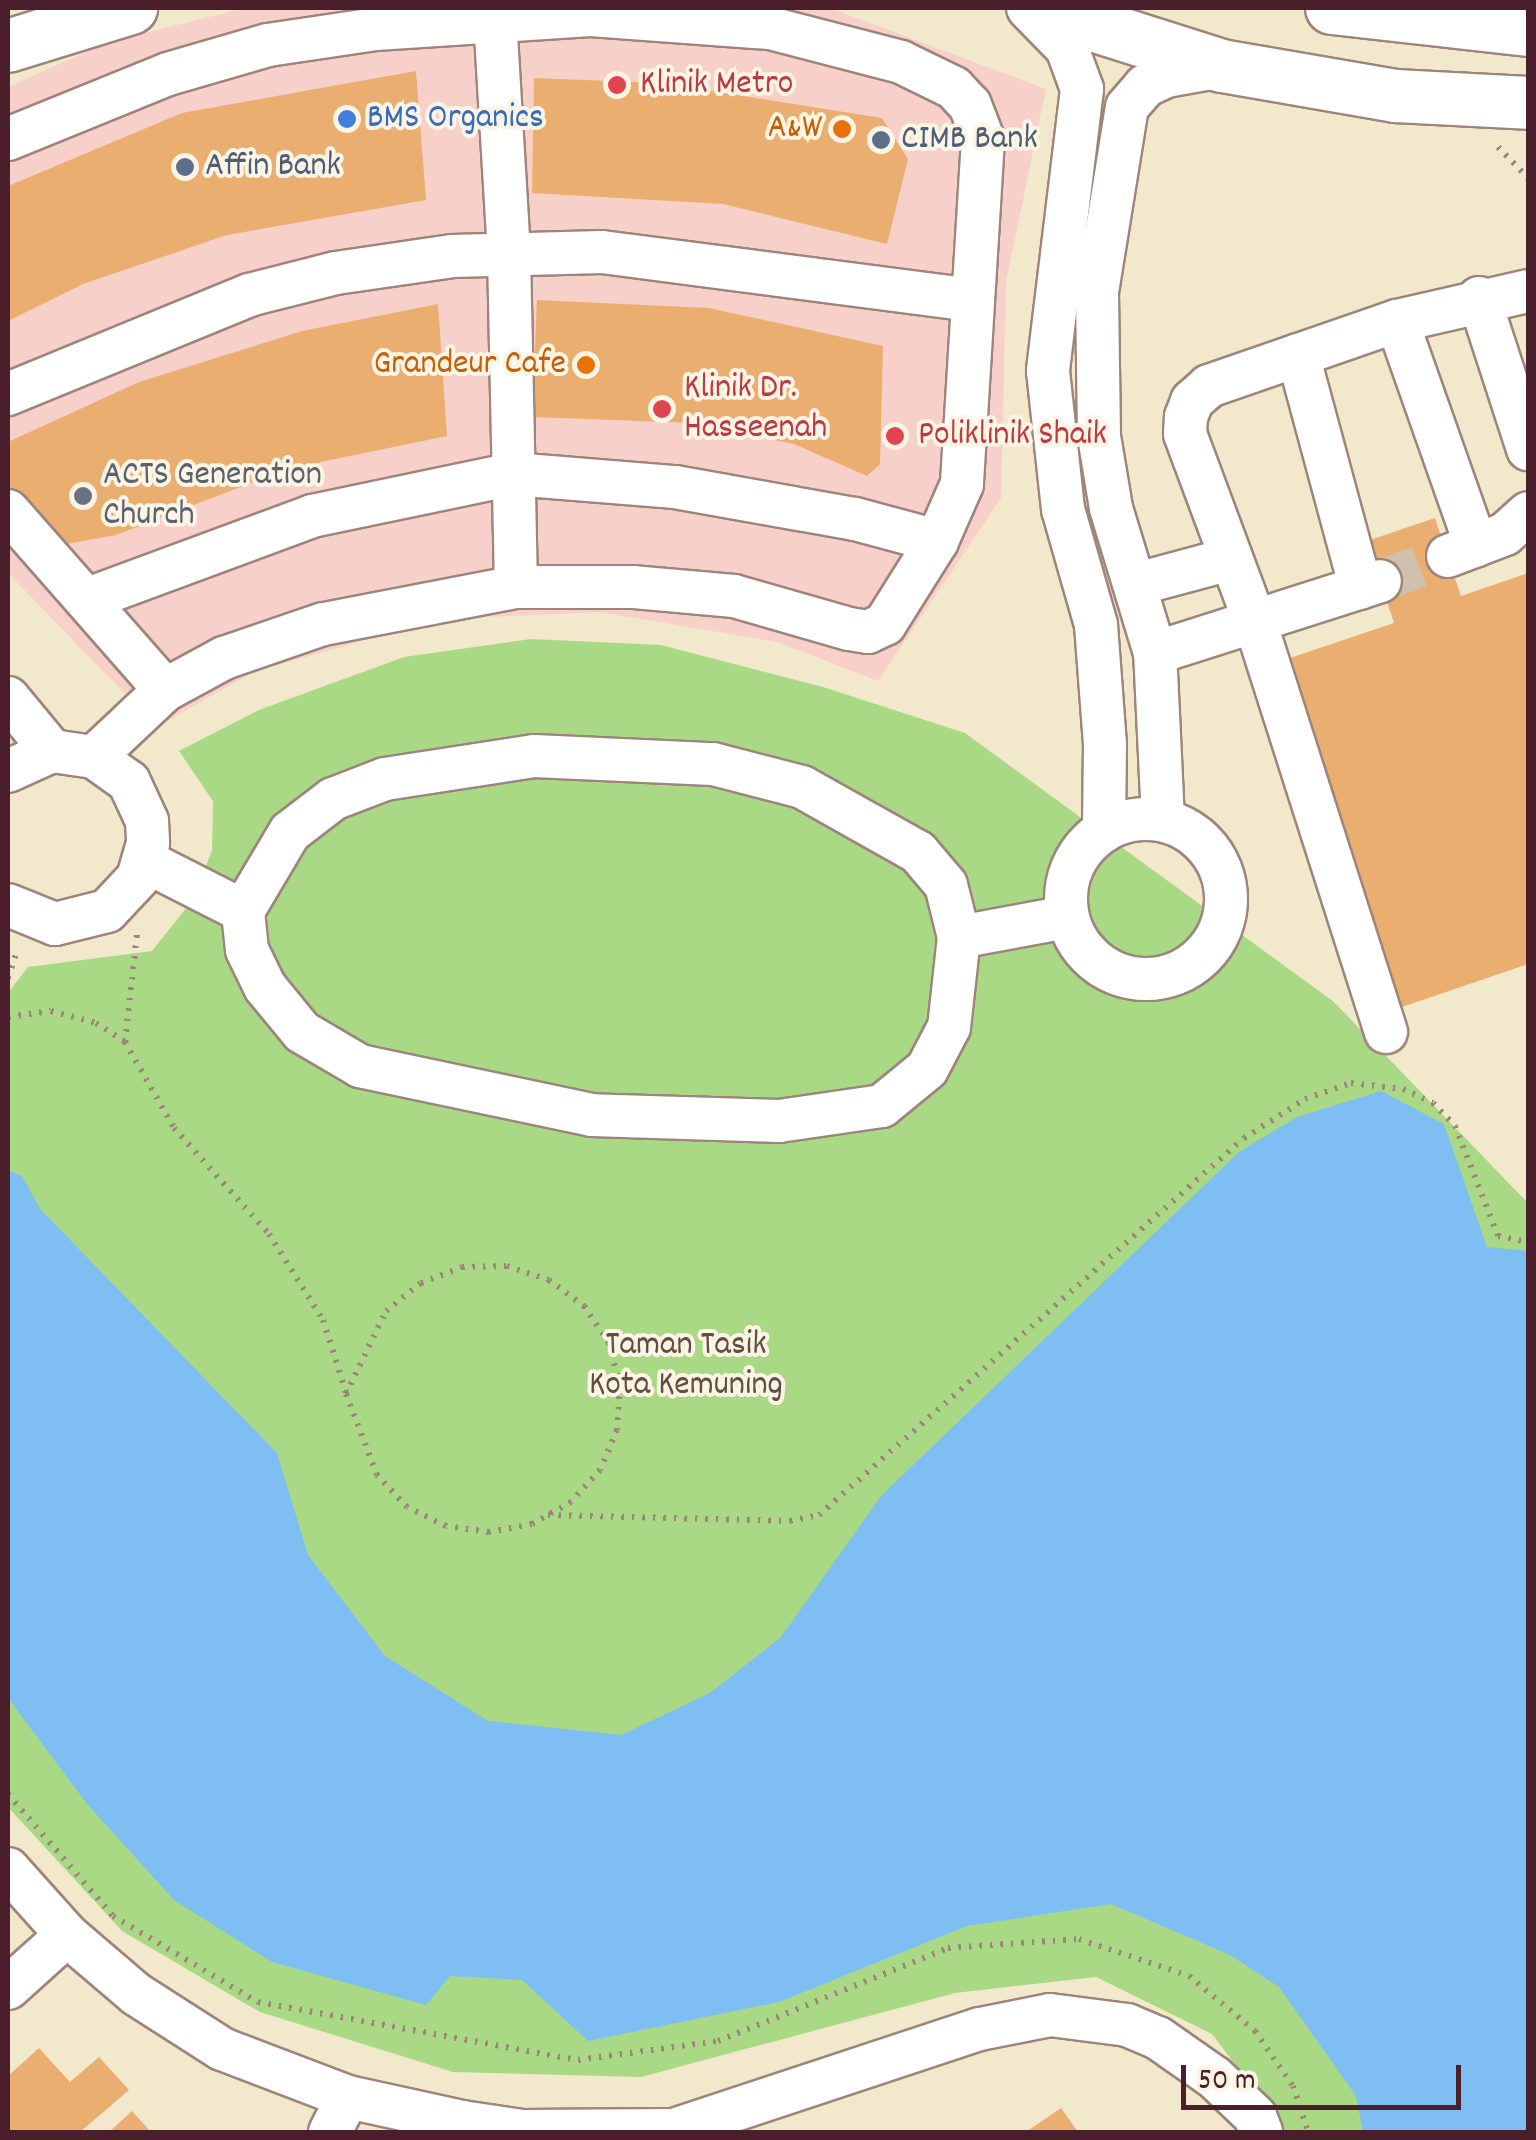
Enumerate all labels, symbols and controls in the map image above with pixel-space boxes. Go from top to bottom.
place label: Klinik Metro [640,64,793,106]
marker: Klinik Metro [604,72,630,98]
place label: BMS Organics [367,98,544,140]
marker: BMS Organics [336,108,358,130]
place label: A&W [767,108,822,150]
marker: A&W [831,118,853,140]
place label: CIMB Bank [901,119,1038,161]
marker: CIMB Bank [870,129,892,151]
place label: Affin Bank [205,146,341,188]
marker: Affin Bank [174,156,196,178]
place label: Grandeur Cafe [373,344,566,386]
marker: Grandeur Cafe [575,354,597,376]
place label: Klinik Dr. Hasseenah [684,368,827,450]
marker: Klinik Dr. Hasseenah [649,396,675,422]
place label: Poliklinik Shaik [918,415,1107,457]
marker: Poliklinik Shaik [882,423,908,449]
place label: ACTS Generation Church [103,455,322,537]
marker: ACTS Generation Church [72,485,94,507]
park label: Taman Tasik Kota Kemuning [589,1325,783,1407]
scale bar [1186,2045,1466,2107]
text: 50 m [1198,2061,1256,2104]

